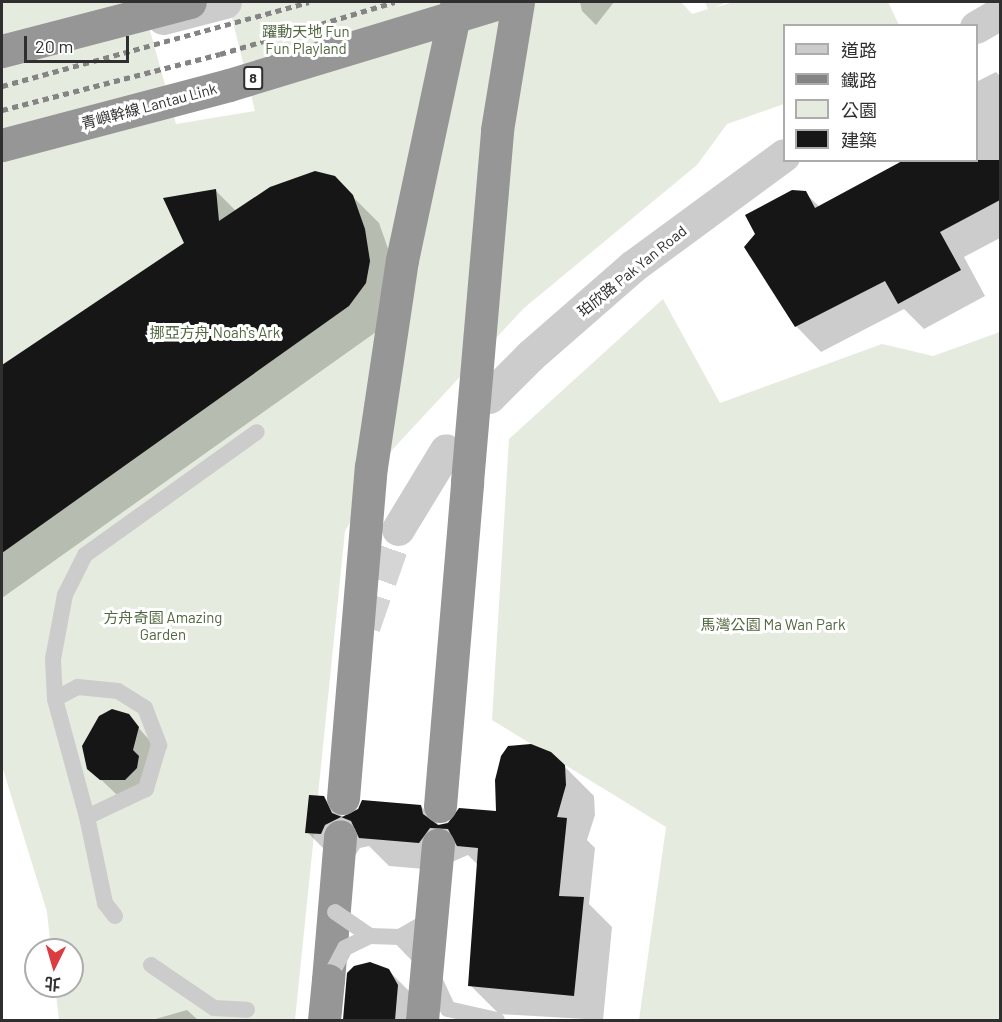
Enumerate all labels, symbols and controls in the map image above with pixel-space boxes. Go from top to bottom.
park label: 躍動天地 Fun Fun Playland [262,22,350,57]
scale bar [27,24,132,62]
legend [783,24,978,162]
text: 20 m [35,35,73,57]
text: 道路 [841,39,877,61]
road number: 8 [242,67,264,89]
text: 鐵路 [841,69,877,91]
street label: 青嶼幹線 Lantau Link [79,79,219,133]
text: 公園 [841,99,877,121]
text: 建築 [841,129,877,151]
street label: 珀欣路 Pak Yan Road [574,222,690,320]
park label: 挪亞方舟 Noah's Ark [150,324,280,342]
park label: 方舟奇園 Amazing Garden [104,608,222,643]
park label: 馬灣公園 Ma Wan Park [700,616,846,634]
north arrow [24,938,84,998]
text: 北 [44,974,61,995]

